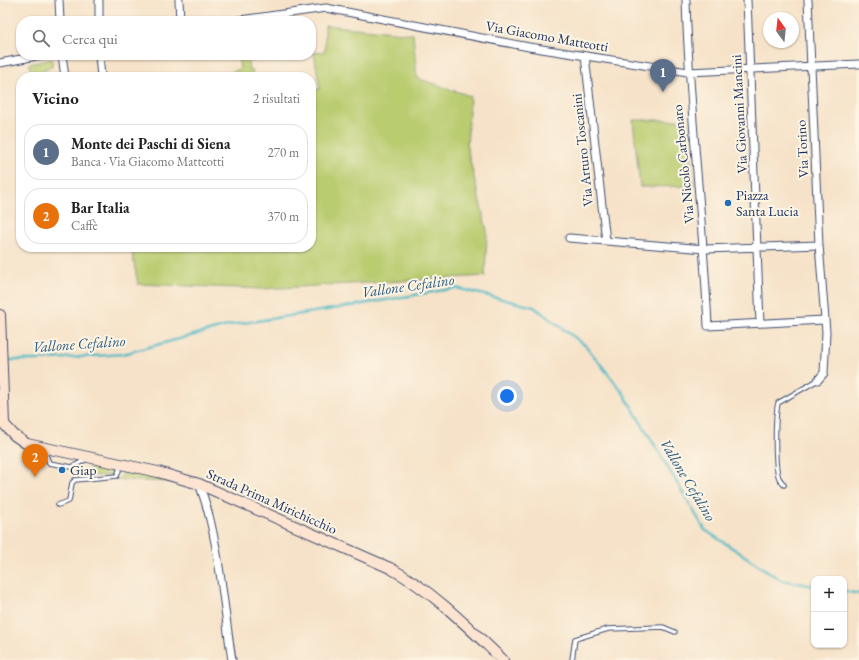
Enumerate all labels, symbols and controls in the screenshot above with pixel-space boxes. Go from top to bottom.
north arrow [763,12,799,48]
search box [16,16,316,60]
street label: Via Giacomo Matteotti [484,16,610,56]
icon: search [30,27,52,49]
text: Cerca qui [62,29,118,48]
street label: Via Giovanni Mancini [727,54,751,174]
pin: 1 [650,59,676,92]
text: Vicino [32,87,79,109]
text: 2 risultati [253,90,300,107]
street label: Via Arturo Toscanini [567,92,597,207]
street label: Via Nicolò Carbonaro [668,104,698,224]
street label: Via Torino [791,119,813,179]
text: Monte dei Paschi di Siena [71,134,231,153]
text: 1 [43,144,49,161]
text: 270 m [268,144,299,161]
text: Banca · Via Giacomo Matteotti [71,153,224,170]
place label: Piazza Santa Lucia [736,186,799,220]
text: Bar Italia [71,198,130,217]
marker: Piazza Santa Lucia [723,198,733,208]
text: 2 [43,208,49,225]
text: 370 m [268,208,299,225]
text: Caffè [71,217,98,234]
water label: Vallone Cefalino [360,270,456,301]
water label: Vallone Cefalino [32,331,126,356]
your location [497,386,517,406]
water label: Vallone Cefalino [656,435,721,525]
pin: 2 [22,444,48,477]
place label: Giap [70,461,97,479]
street label: Strada Prima Mirichicchio [204,464,340,538]
marker: Giap [57,465,67,475]
map controls [811,576,847,648]
button: + [811,576,847,612]
button: − [811,612,847,648]

